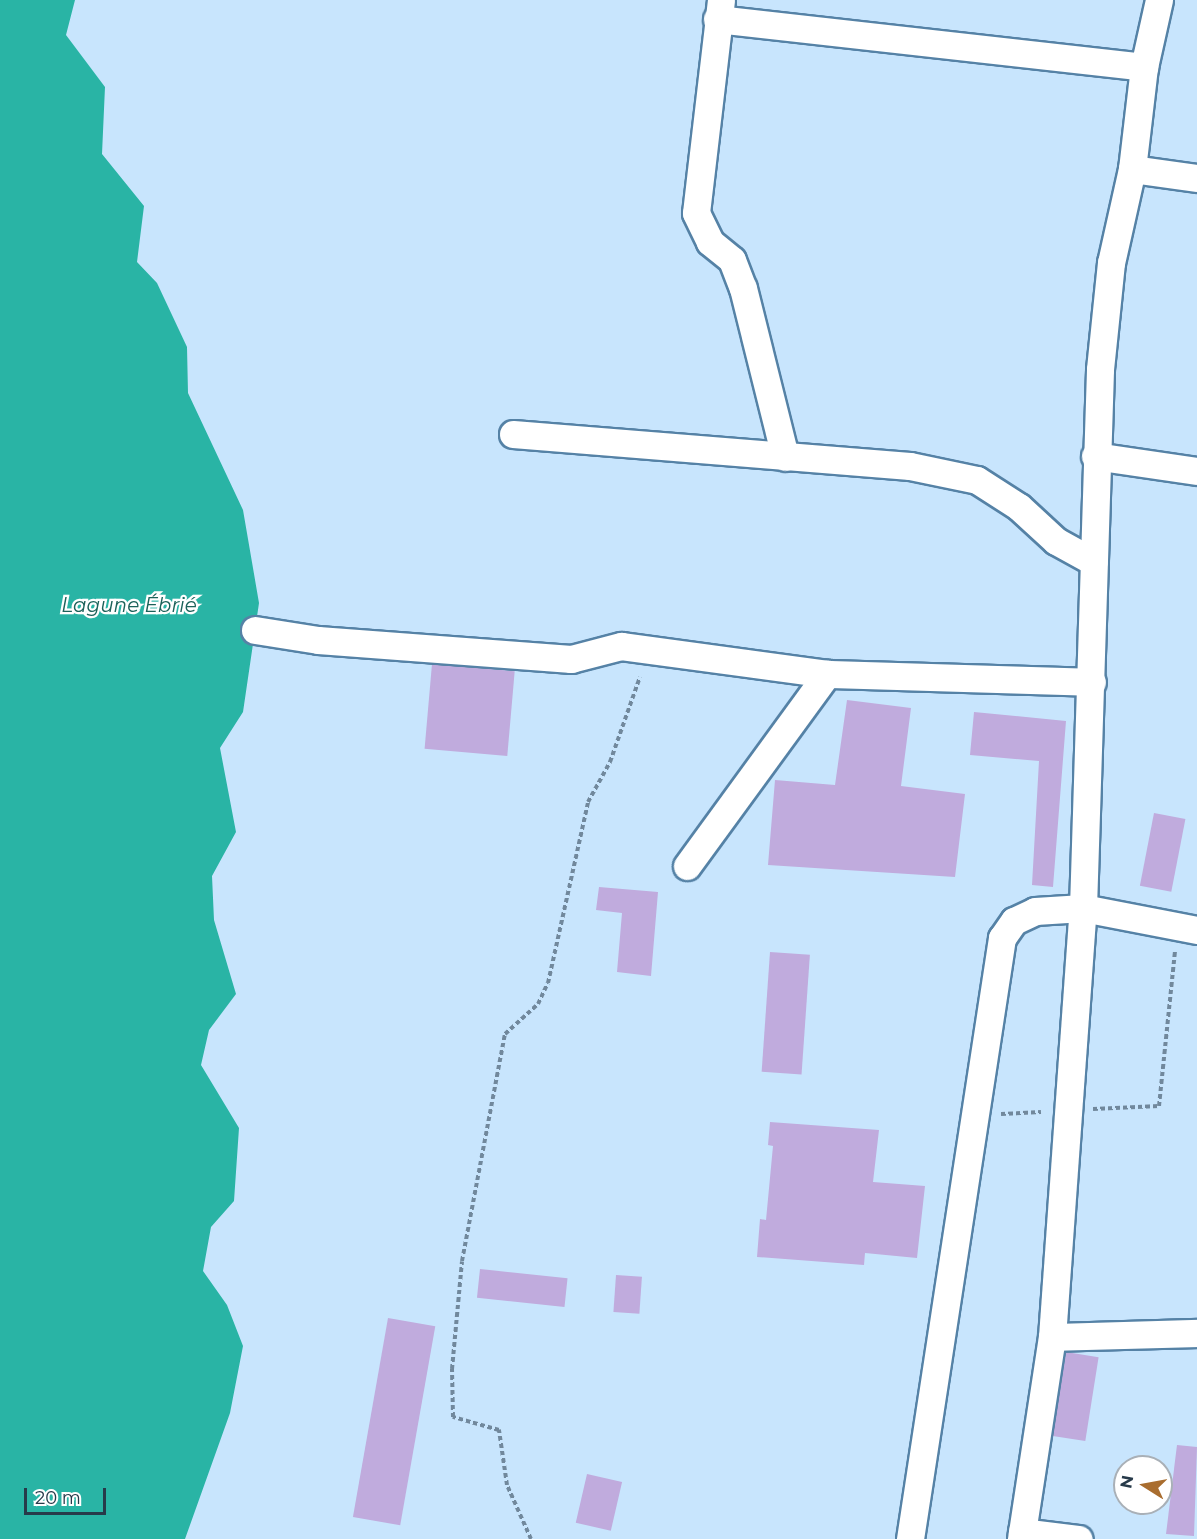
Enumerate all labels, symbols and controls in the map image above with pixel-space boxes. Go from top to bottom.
water label: Lagune Ébrié [61,593,197,617]
north arrow [1113,1455,1173,1515]
text: N [1116,1474,1137,1490]
scale bar [27,1476,110,1514]
text: 20 m [35,1487,81,1509]

